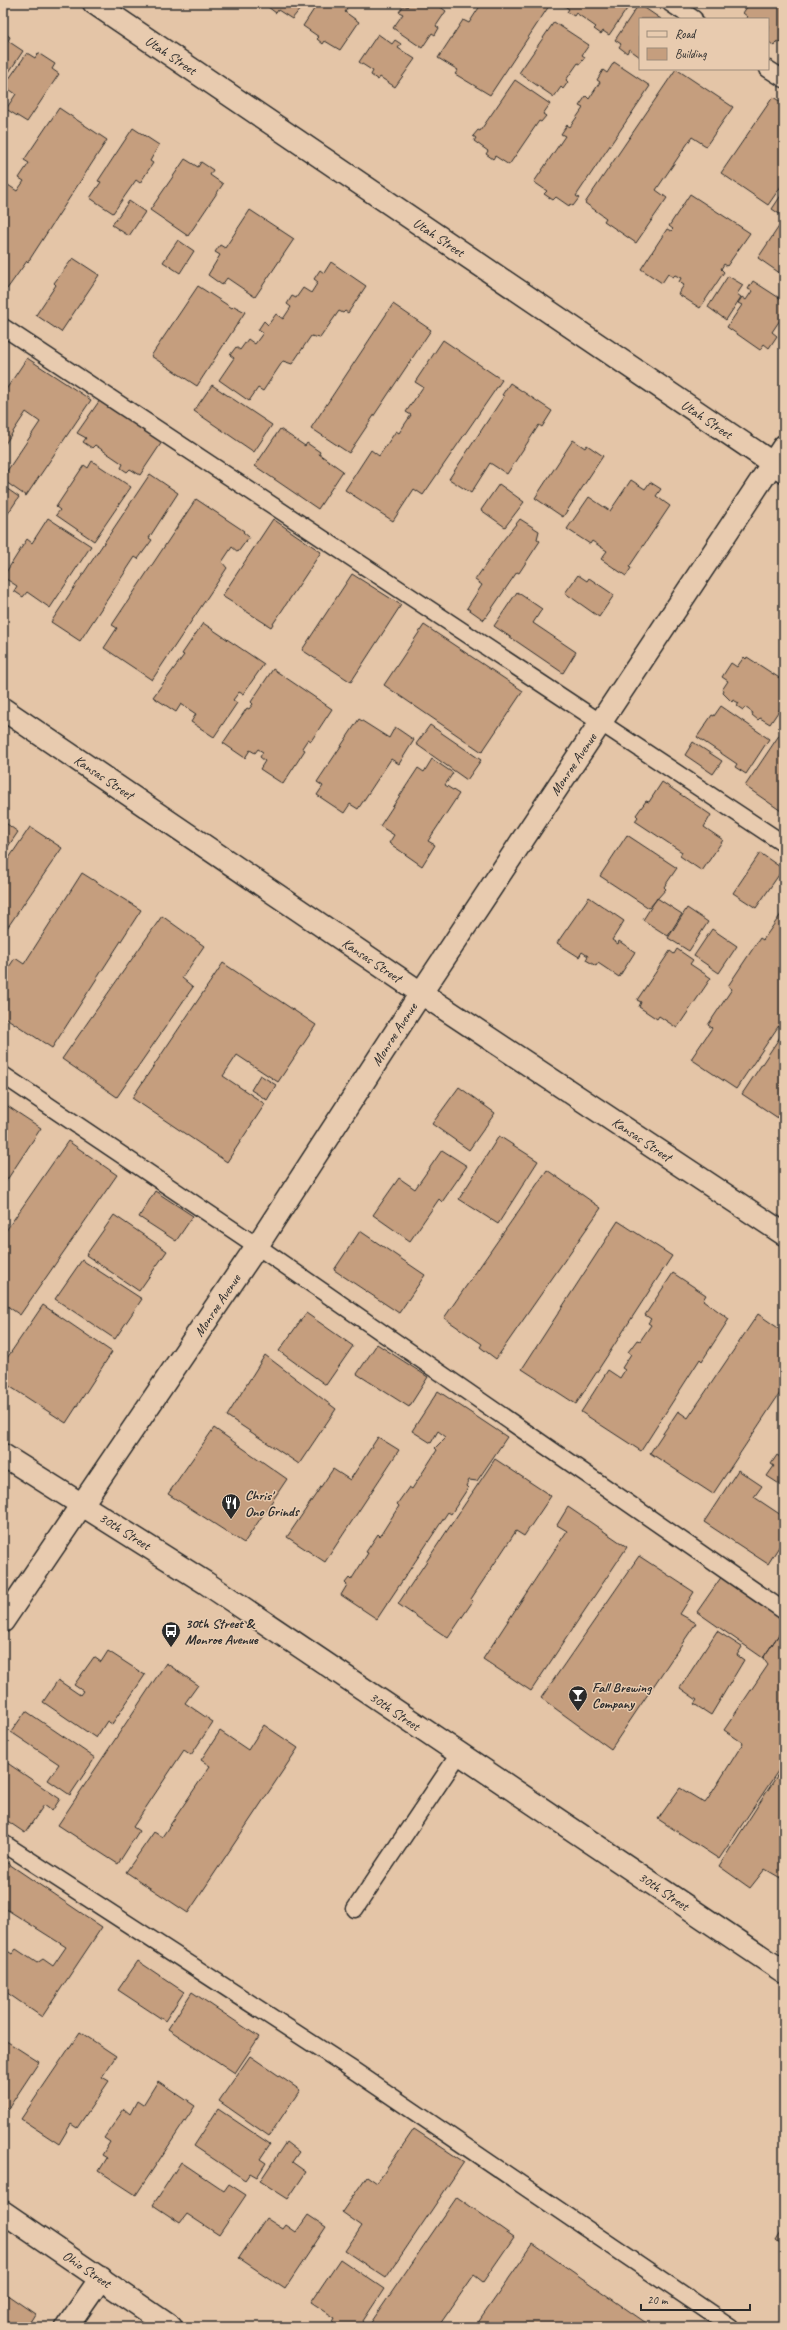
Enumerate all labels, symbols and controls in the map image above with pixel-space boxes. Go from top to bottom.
legend [639,18,769,70]
text: Road [675,26,697,42]
street label: Utah Street [142,32,201,79]
text: Building [675,46,707,62]
street label: Utah Street [410,214,469,261]
street label: Utah Street [678,396,737,443]
street label: Monroe Avenue [546,729,601,799]
street label: Kansas Street [71,751,139,805]
street label: Kansas Street [339,934,407,988]
street label: Monroe Avenue [368,998,422,1069]
street label: Kansas Street [609,1113,677,1167]
street label: Monroe Avenue [190,1270,245,1340]
place label: Chris' Ono Grinds [245,1487,301,1520]
restaurant icon: Chris' Ono Grinds [220,1492,242,1520]
street label: 30th Street [96,1509,155,1555]
place label: 30th Street & Monroe Avenue [185,1615,259,1648]
bus stop icon: 30th Street & Monroe Avenue [160,1620,182,1648]
place label: Fall Brewing Company [592,1679,652,1712]
bar icon: Fall Brewing Company [567,1684,589,1712]
street label: 30th Street [366,1688,424,1735]
street label: 30th Street [635,1868,693,1915]
street label: Ohio Street [59,2247,115,2293]
scale bar [641,2286,750,2312]
text: 20 m [647,2292,669,2308]

